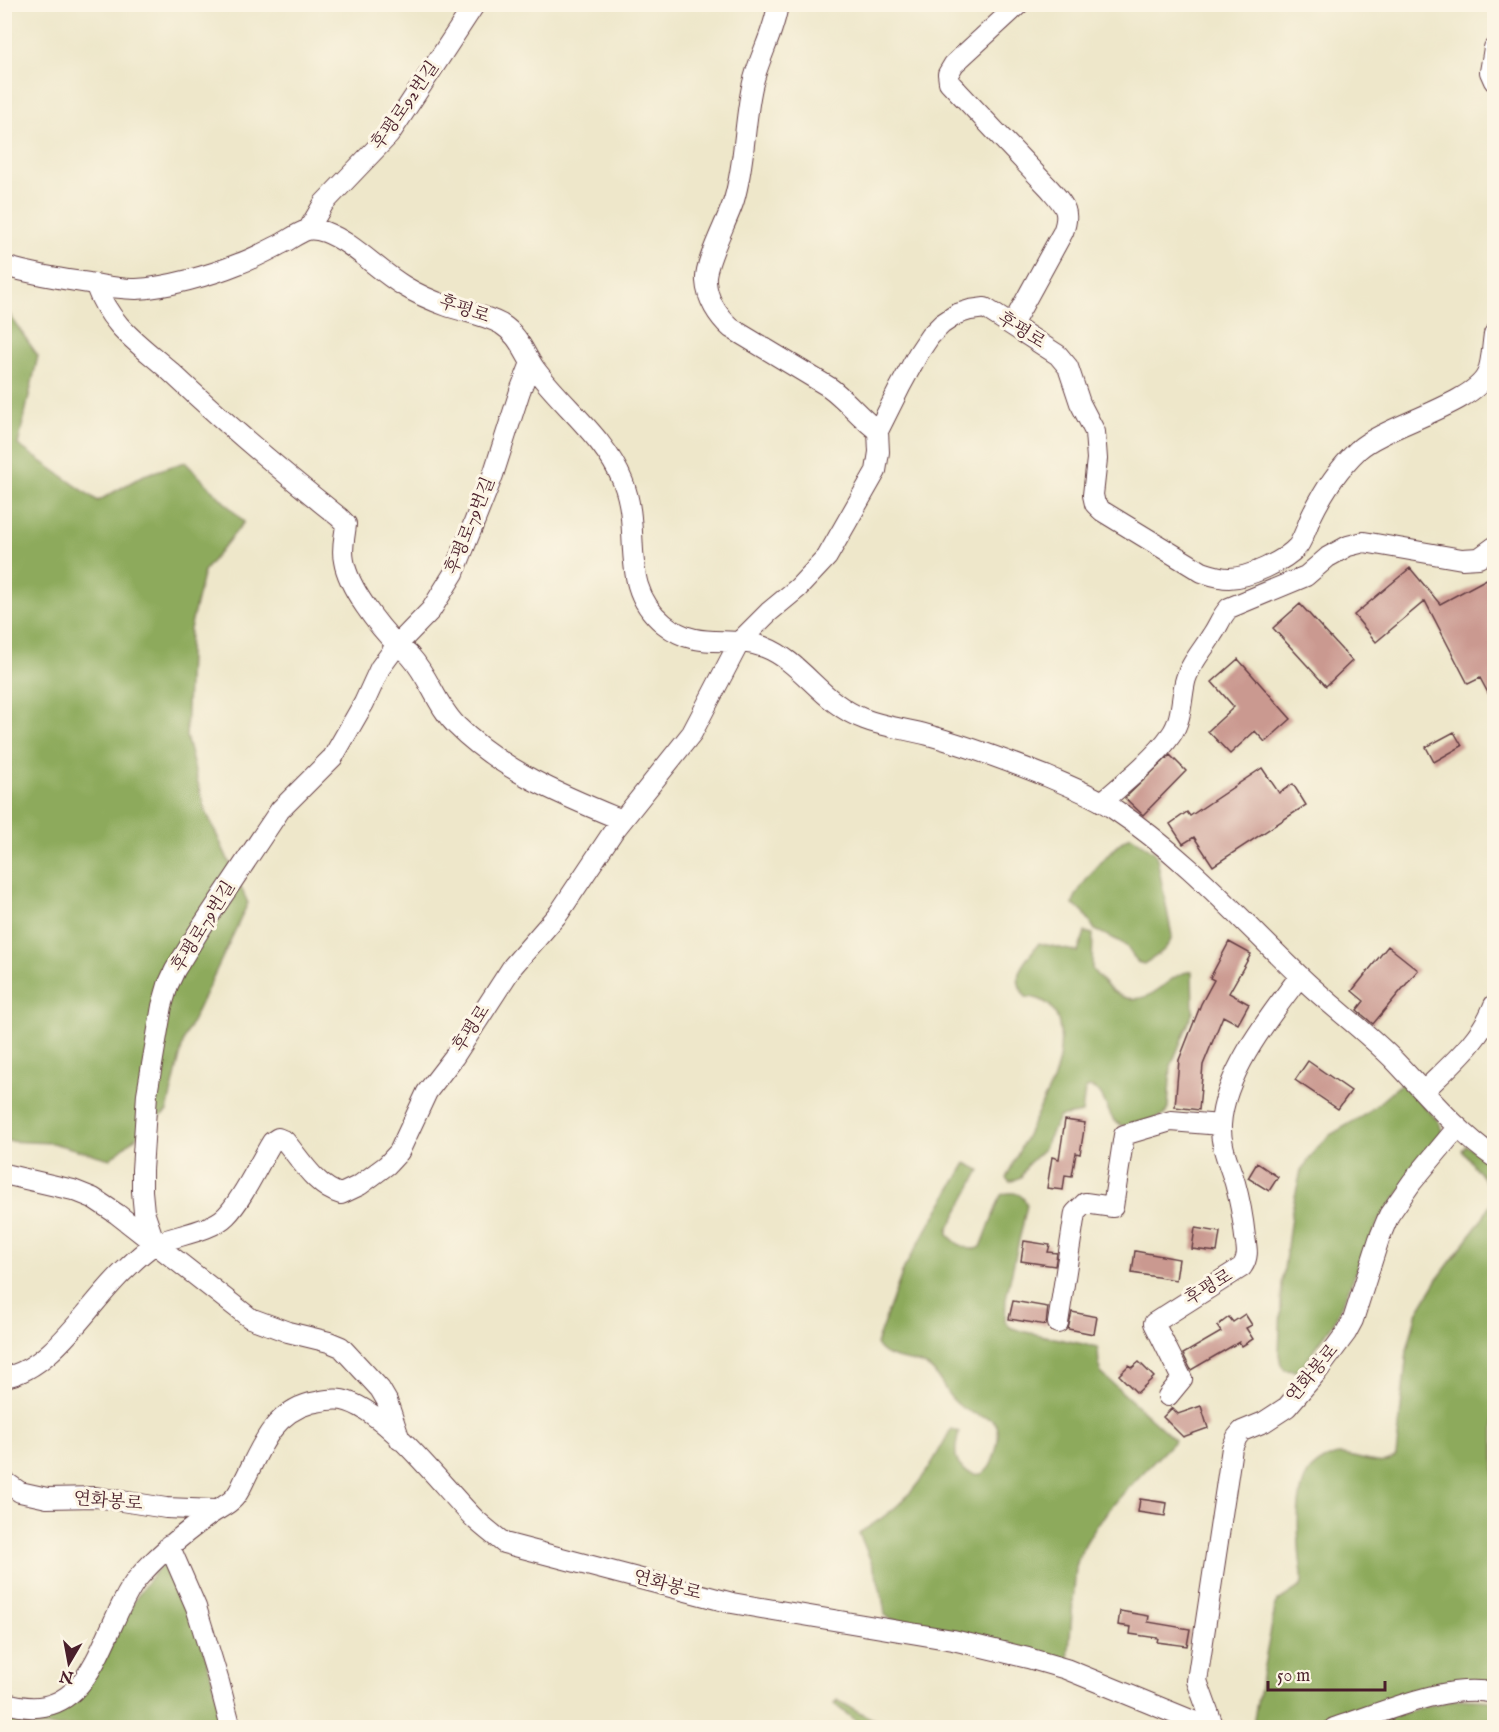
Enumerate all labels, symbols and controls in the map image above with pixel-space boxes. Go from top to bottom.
street label: 후평로92번길 [367,57,445,155]
street label: 후평로 [436,291,492,329]
street label: 후평로 [993,307,1049,355]
street label: 후평로79번길 [441,474,501,578]
street label: 후평로79번길 [167,877,241,977]
street label: 후평로 [448,1001,496,1057]
street label: 후평로 [1181,1265,1237,1311]
street label: 연화봉로 [1282,1340,1344,1408]
street label: 연화봉로 [72,1488,144,1516]
street label: 연화봉로 [630,1566,704,1606]
north arrow [39,1633,99,1693]
scale bar [1268,1654,1385,1692]
text: N [58,1665,76,1687]
text: 50 m [1277,1665,1310,1688]

